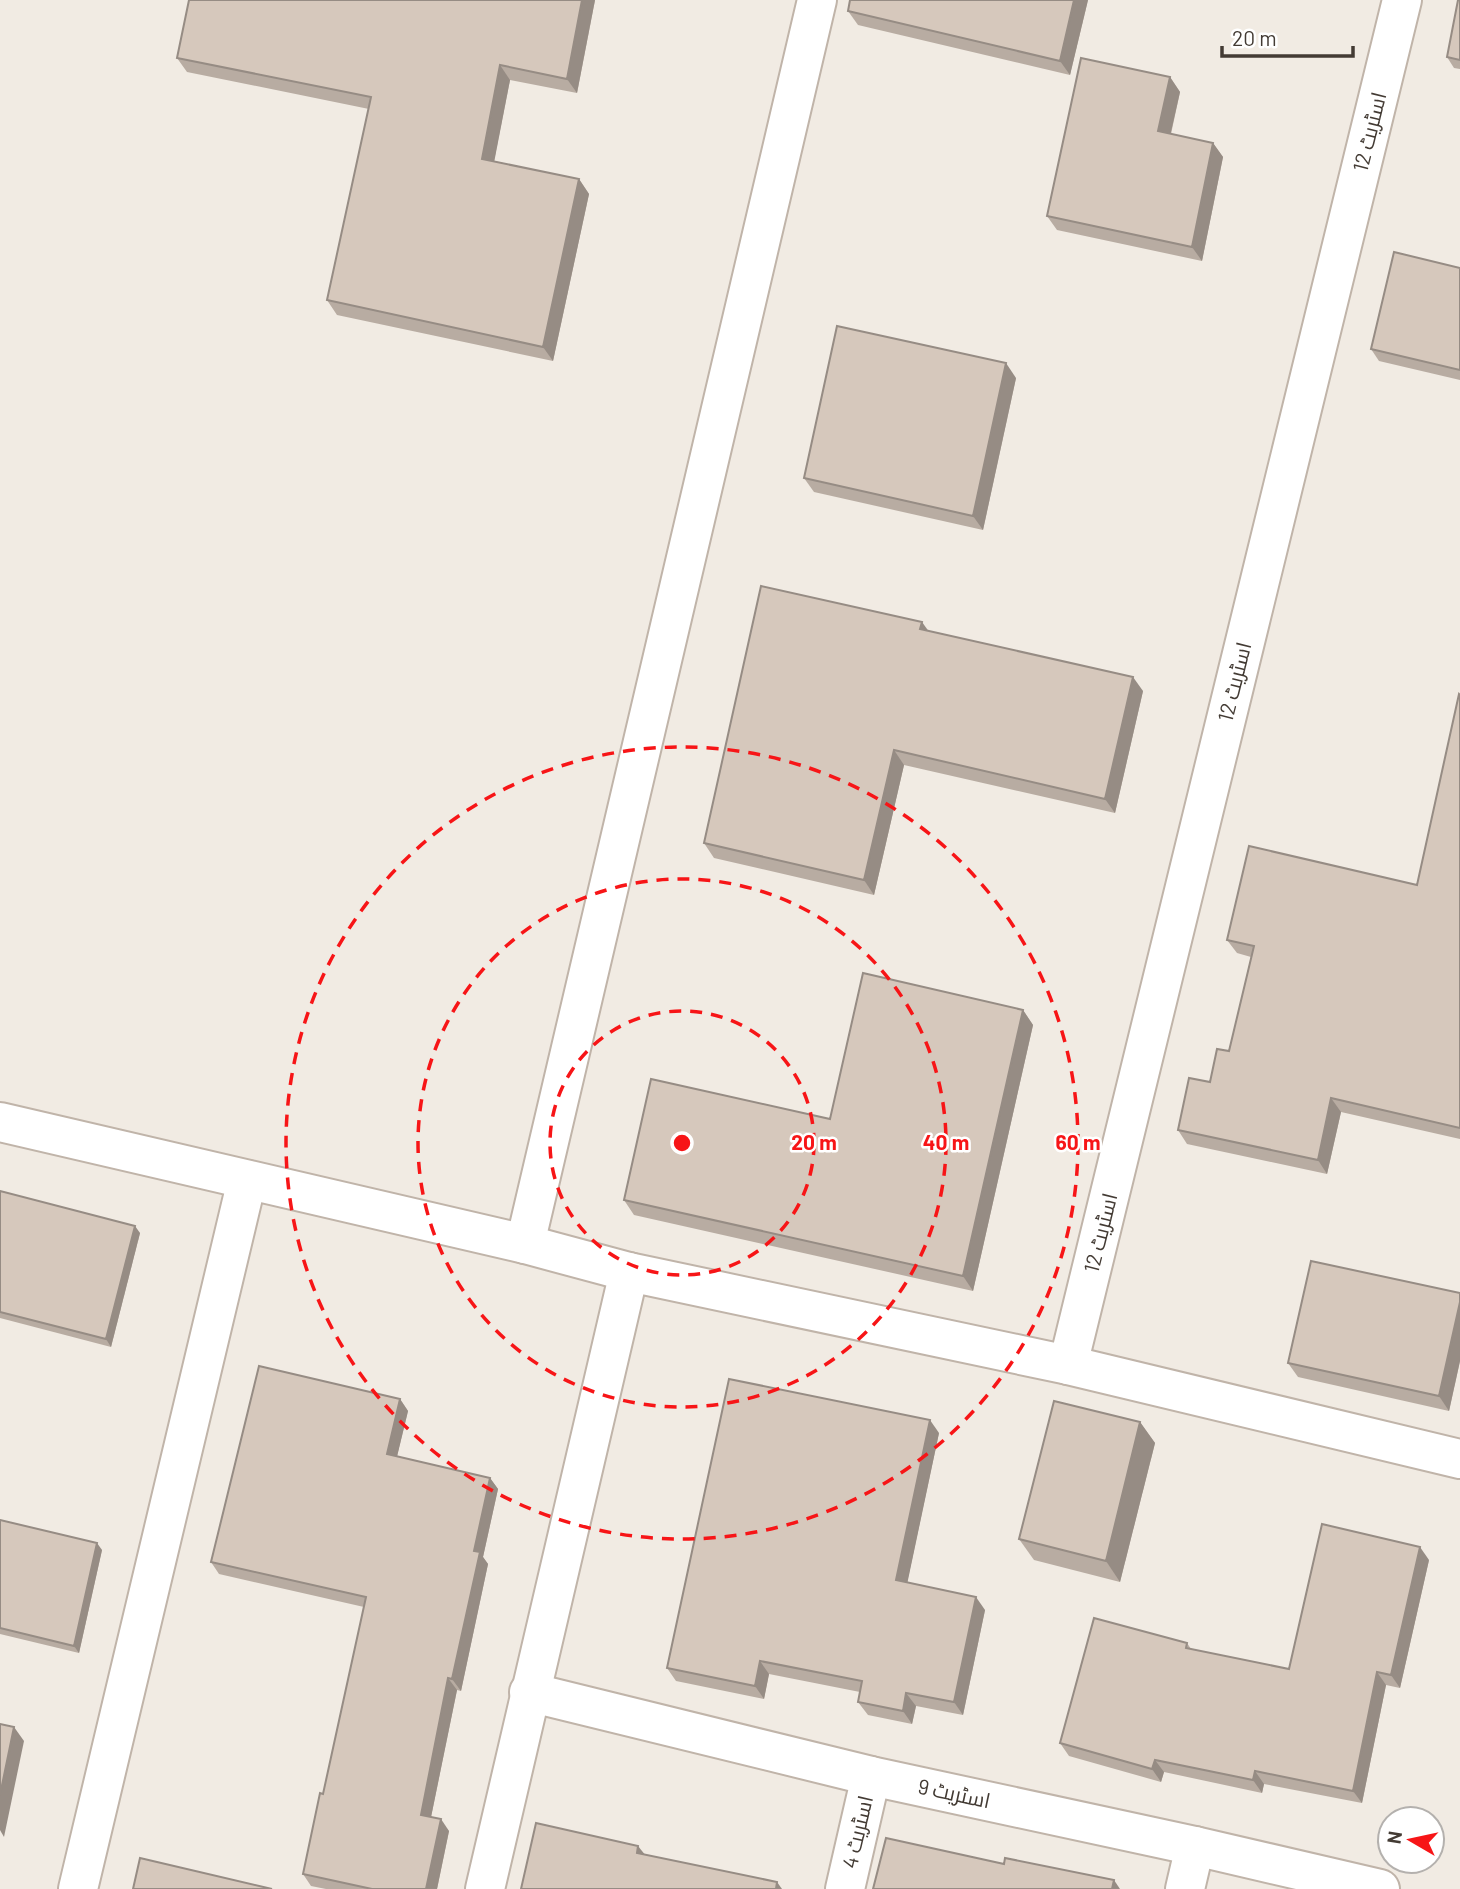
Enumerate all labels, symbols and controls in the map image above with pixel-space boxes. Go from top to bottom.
scale bar [1222,14,1353,58]
text: 20 m [1232,25,1277,50]
street label: اسٹریٹ 12 [1347,89,1391,174]
street label: اسٹریٹ 12 [1212,639,1256,724]
text: 20 m [791,1129,837,1154]
text: 40 m [923,1129,969,1154]
text: 60 m [1056,1129,1100,1154]
centre of rings [670,1131,694,1155]
street label: اسٹریٹ 12 [1078,1190,1122,1275]
street label: اسٹریٹ 9 [916,1773,993,1813]
street label: اسٹریٹ 4 [836,1793,878,1871]
north arrow [1376,1805,1446,1875]
text: N [1381,1829,1406,1845]

